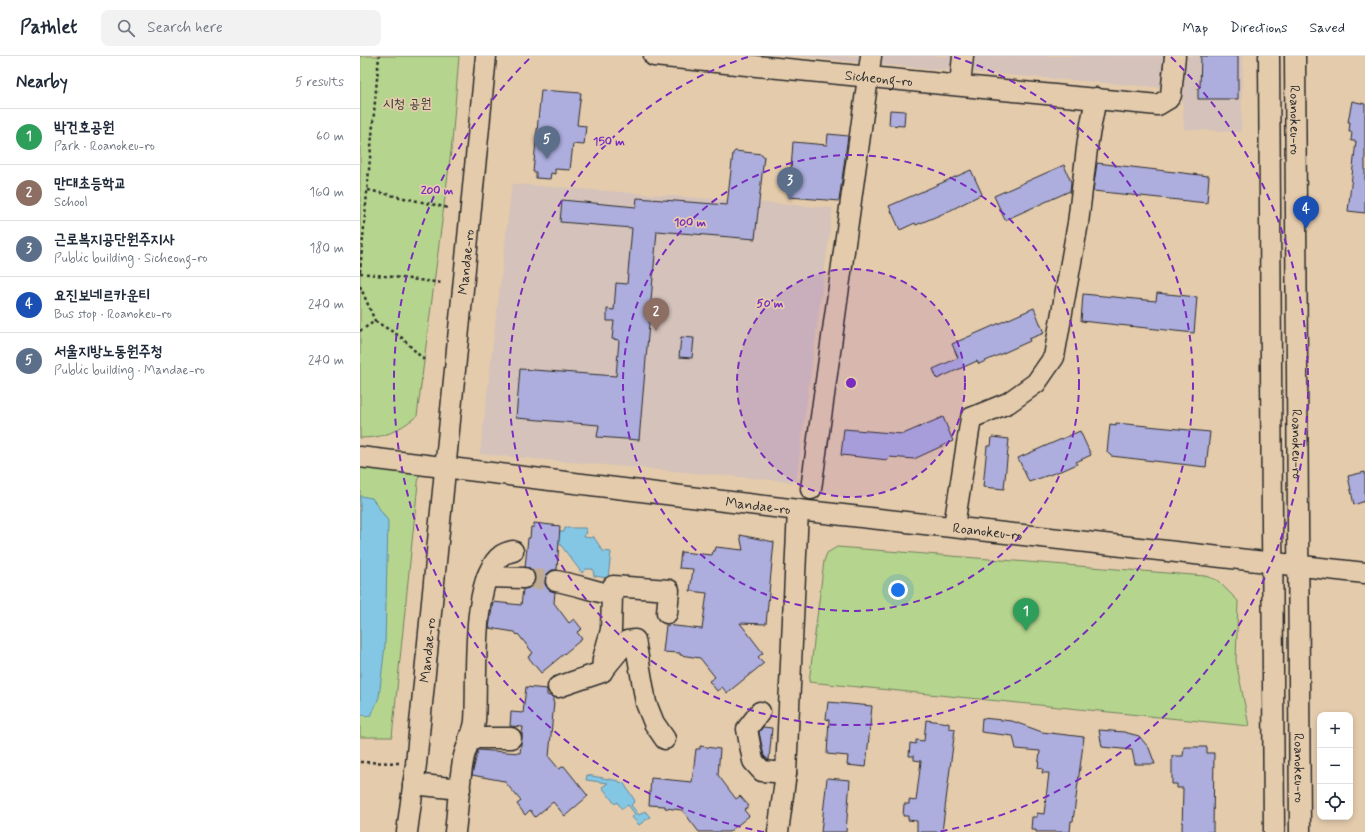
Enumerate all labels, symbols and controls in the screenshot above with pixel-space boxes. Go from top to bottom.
search box [101,10,381,46]
text: Pathlet [20,15,77,40]
icon: search [115,17,137,39]
text: Search here [147,18,223,38]
text: Map [1182,19,1208,37]
text: Directions [1230,19,1288,37]
text: Saved [1310,19,1345,37]
street label: Sicheong-ro [844,67,914,91]
text: Nearby [16,71,68,93]
text: 5 results [295,74,344,91]
street label: Roanokeu-ro [1285,85,1304,155]
park label: 시청 공원 [383,95,431,113]
text: 박건호공원 [54,118,114,138]
pin: 5 [534,126,560,159]
text: 1 [26,128,32,145]
text: 60 m [316,128,344,145]
text: 150 m [593,134,625,150]
text: Park · Roanokeu-ro [54,138,155,155]
pin: 3 [777,167,803,200]
text: 만대초등학교 [54,174,126,194]
text: 200 m [421,183,454,199]
text: 2 [26,184,32,201]
text: 160 m [309,184,344,201]
text: School [54,194,88,211]
pin: 4 [1293,196,1319,229]
text: 100 m [674,215,707,231]
street label: Mandae-ro [454,229,479,296]
text: 근로복지공단원주지사 [54,230,175,250]
text: 3 [26,240,32,257]
text: 180 m [309,240,344,257]
text: Public building · Sicheong-ro [54,250,208,267]
text: 요진보네르카운티 [54,286,151,306]
text: 4 [25,296,33,313]
text: 240 m [308,296,344,313]
text: 50 m [757,296,784,312]
pin: 2 [643,298,669,331]
text: Bus stop · Roanokeu-ro [54,306,172,323]
text: 서울지방노동원주청 [54,342,163,362]
text: 5 [25,352,33,369]
text: 240 m [308,352,344,369]
text: Public building · Mandae-ro [54,362,205,379]
centre of rings [844,376,858,390]
street label: Roanokeu-ro [1287,409,1306,479]
street label: Mandae-ro [724,493,792,519]
street label: Roanokeu-ro [952,519,1023,545]
your location [888,580,908,600]
pin: 1 [1013,598,1039,631]
street label: Mandae-ro [416,617,440,684]
map controls [1317,712,1353,820]
button: + [1317,712,1353,748]
street label: Roanokeu-ro [1289,733,1308,803]
button: − [1317,748,1353,784]
button: locate [1317,784,1353,820]

